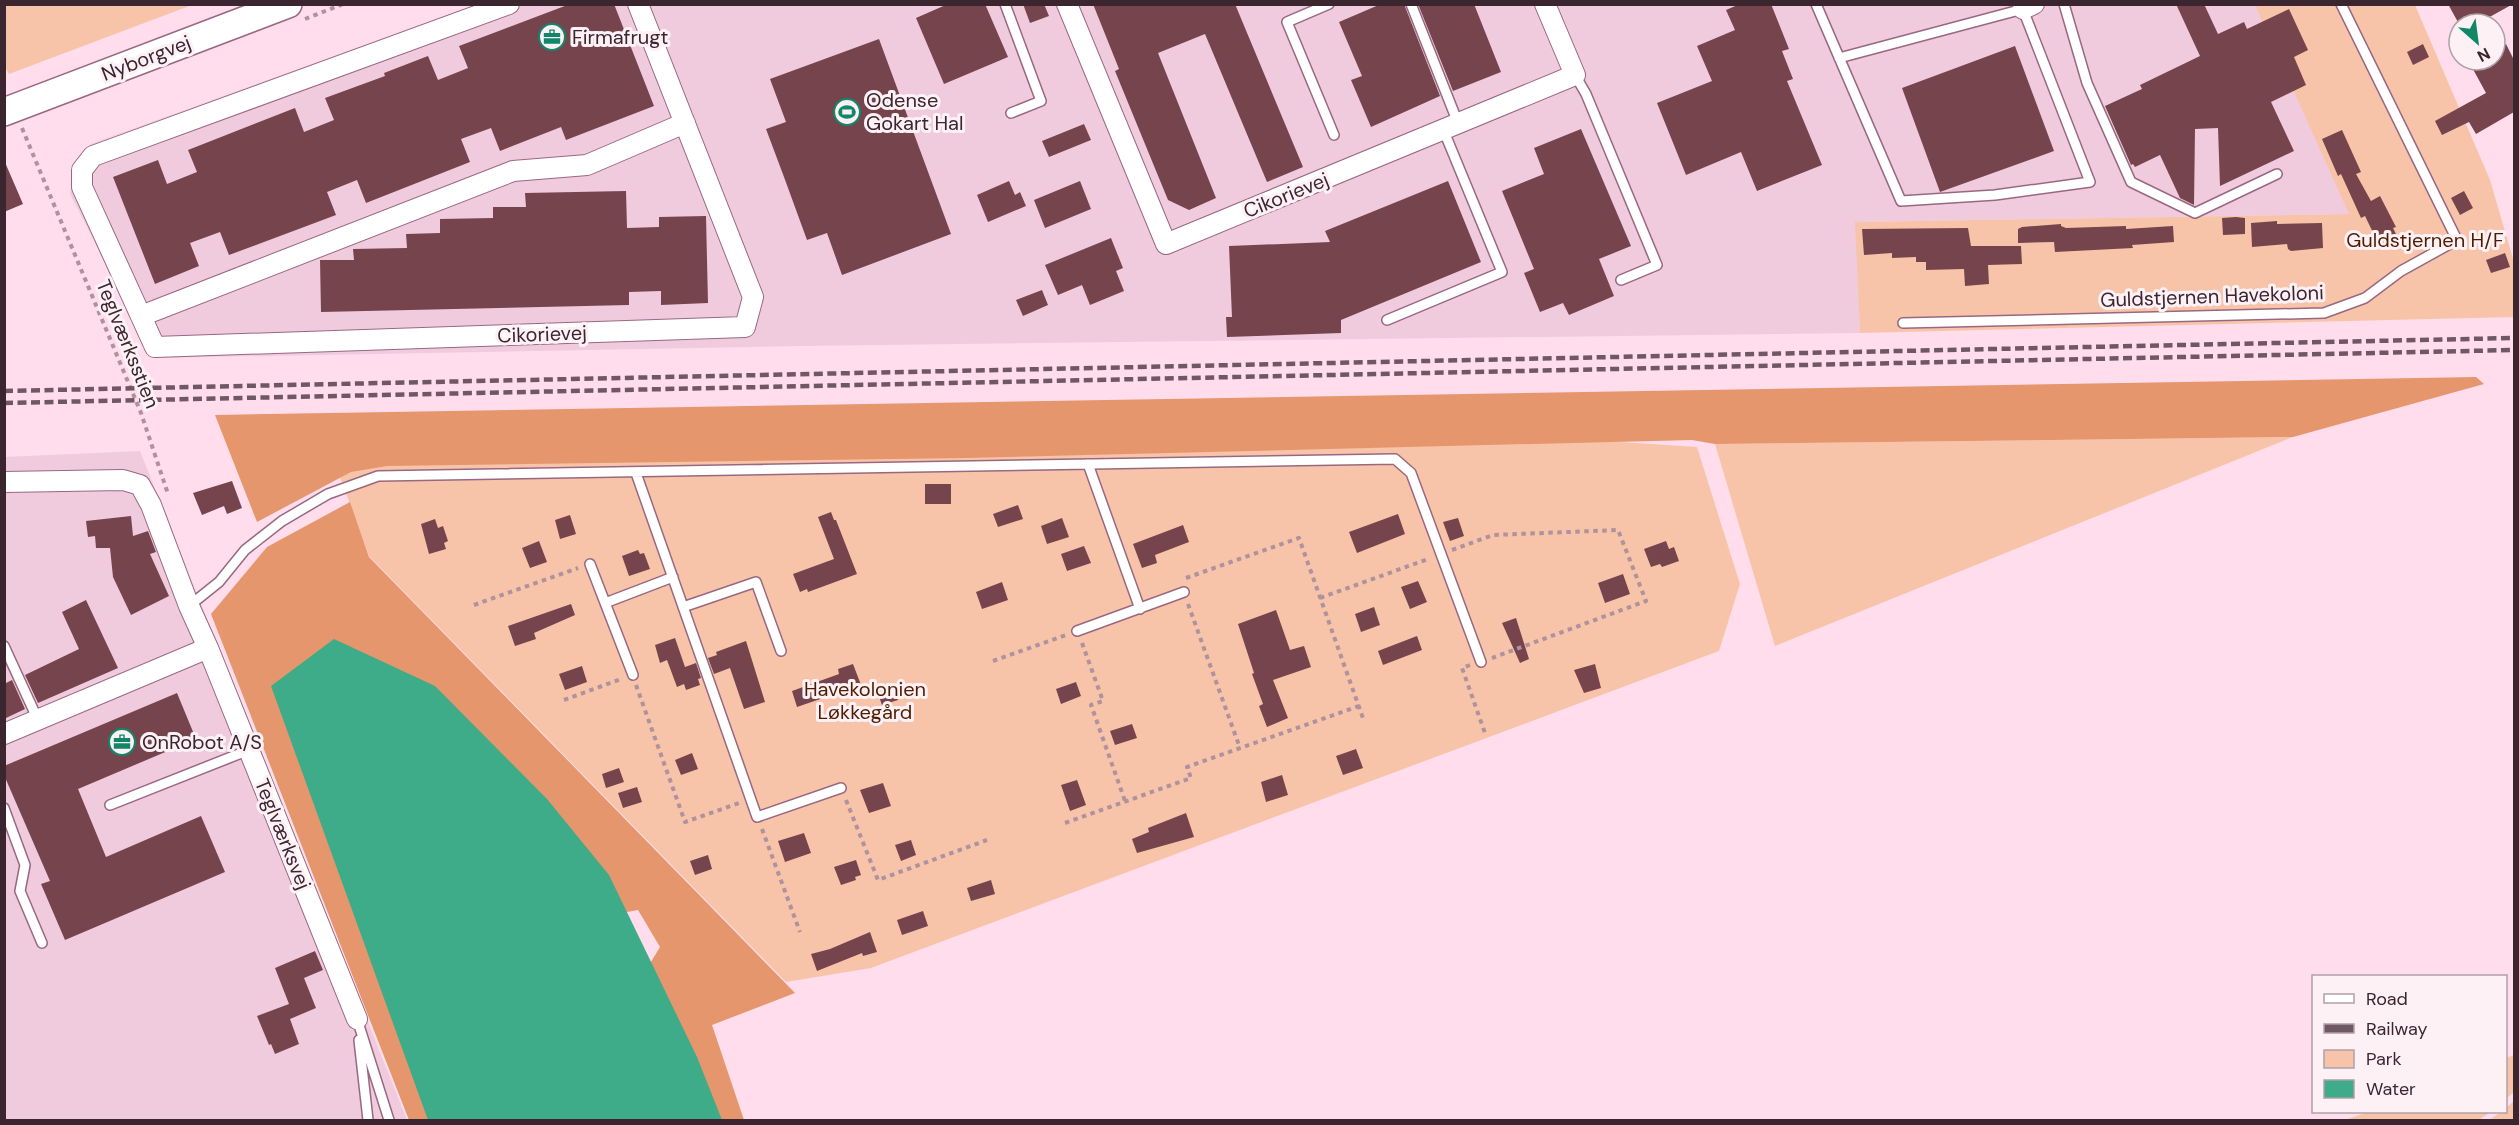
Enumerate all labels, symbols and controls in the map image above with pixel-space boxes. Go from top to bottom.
north arrow [2447,12,2507,72]
office icon: Firmafrugt [537,22,567,52]
place label: Firmafrugt [572,24,668,50]
street label: Nyborgvej [97,29,195,87]
text: N [2474,43,2494,67]
place label: Odense Gokart Hal [866,87,963,136]
sports icon: Odense Gokart Hal [832,97,862,127]
street label: Cikorievej [1240,166,1332,224]
park label: Guldstjernen H/F [2346,227,2504,253]
street label: Teglværksstien [90,276,166,412]
street label: Guldstjernen Havekoloni [2100,279,2324,313]
street label: Cikorievej [497,319,587,349]
park label: Havekolonien Løkkegård [804,676,926,725]
office icon: OnRobot A/S [107,727,137,757]
place label: OnRobot A/S [142,729,262,755]
street label: Teglværksvej [249,775,317,893]
legend [2312,975,2507,1113]
text: Road [2366,987,2408,1011]
text: Railway [2366,1017,2428,1041]
text: Park [2366,1047,2402,1071]
text: Water [2366,1077,2416,1101]

